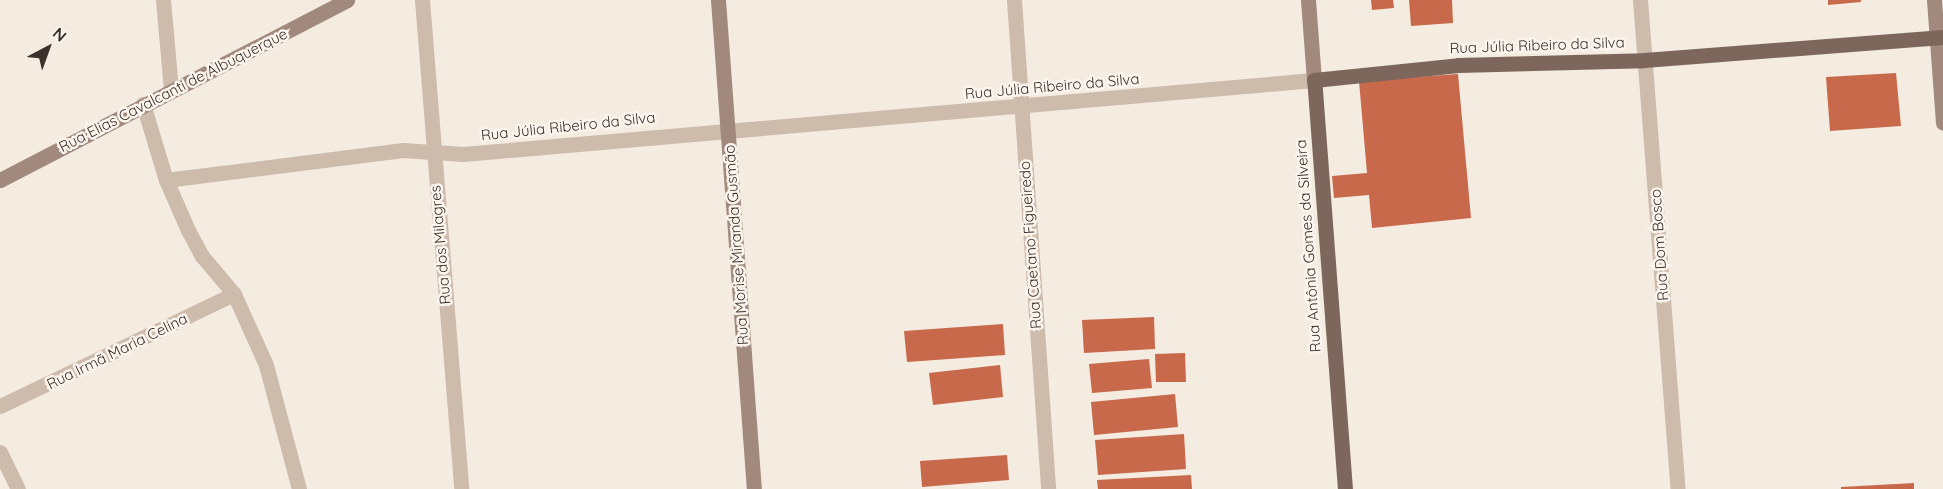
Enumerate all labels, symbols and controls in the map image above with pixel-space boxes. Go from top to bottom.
north arrow [18,18,78,78]
text: N [49,23,71,46]
street label: Rua Elias Cavalcanti de Albuquerque [56,24,290,156]
street label: Rua Júlia Ribeiro da Silva [1449,33,1625,57]
street label: Rua Júlia Ribeiro da Silva [964,69,1140,103]
street label: Rua Júlia Ribeiro da Silva [480,108,656,144]
street label: Rua Antônia Gomes da Silveira [1292,139,1324,353]
street label: Rua Morise Miranda Gusmão [720,144,752,346]
street label: Rua Caetano Figueiredo [1015,160,1045,330]
street label: Rua dos Milagres [426,185,454,305]
street label: Rua Dom Bosco [1646,188,1672,302]
street label: Rua Irmã Maria Celina [44,309,190,393]

